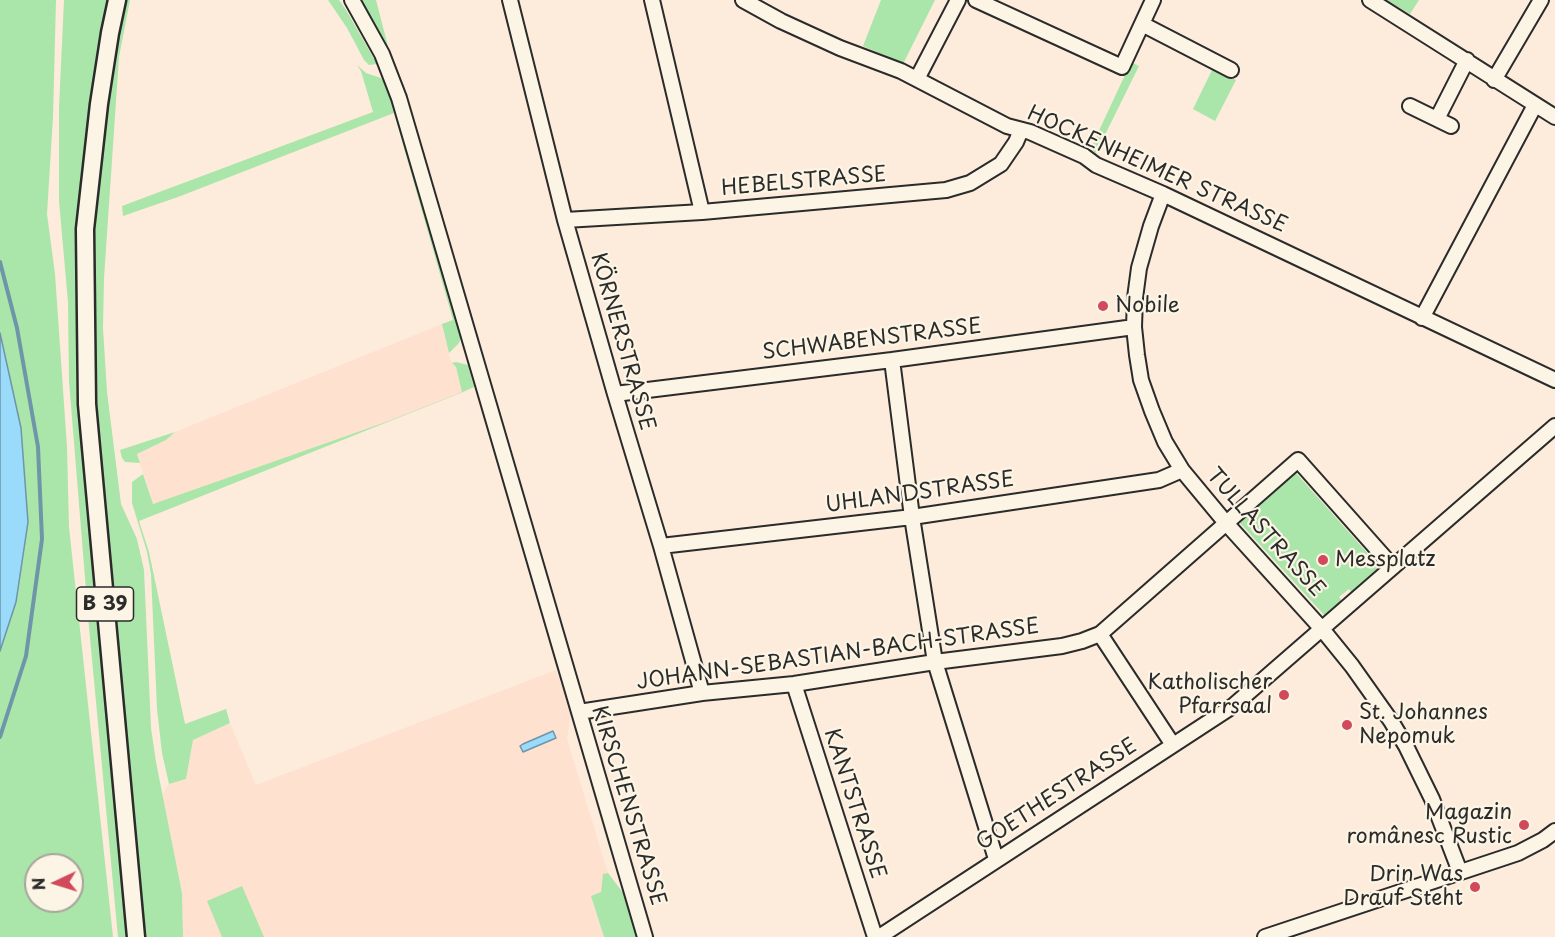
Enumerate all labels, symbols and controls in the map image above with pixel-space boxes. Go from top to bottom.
street label: HOCKENHEIMER STRASSE [1023,101,1291,239]
street label: HEBELSTRASSE [720,162,888,202]
street label: KÖRNERSTRASSE [585,250,659,434]
place label: Nobile [1115,293,1180,319]
marker: Nobile [1096,299,1110,313]
street label: SCHWABENSTRASSE [761,314,983,366]
street label: TULLASTRASSE [1201,463,1329,603]
street label: UHLANDSTRASSE [824,467,1016,519]
place label: Messplatz [1335,547,1435,573]
marker: Messplatz [1316,553,1330,567]
road number: B 39 [76,587,134,621]
street label: JOHANN-SEBASTIAN-BACH-STRASSE [635,614,1041,696]
place label: Katholischer Pfarrsaal [1148,670,1272,720]
marker: Katholischer Pfarrsaal [1277,688,1291,702]
place label: St. Johannes Nepomuk [1359,700,1488,750]
street label: KIRSCHENSTRASSE [586,703,670,909]
marker: St. Johannes Nepomuk [1340,718,1354,732]
street label: KANTSTRASSE [818,725,890,883]
street label: GOETHESTRASSE [972,734,1142,856]
place label: Magazin românesc Rustic [1346,800,1512,850]
marker: Magazin românesc Rustic [1517,818,1531,832]
north arrow [24,853,84,913]
place label: Drin Was Drauf Steht [1343,862,1463,912]
text: N [26,877,50,891]
marker: Drin Was Drauf Steht [1468,880,1482,894]

